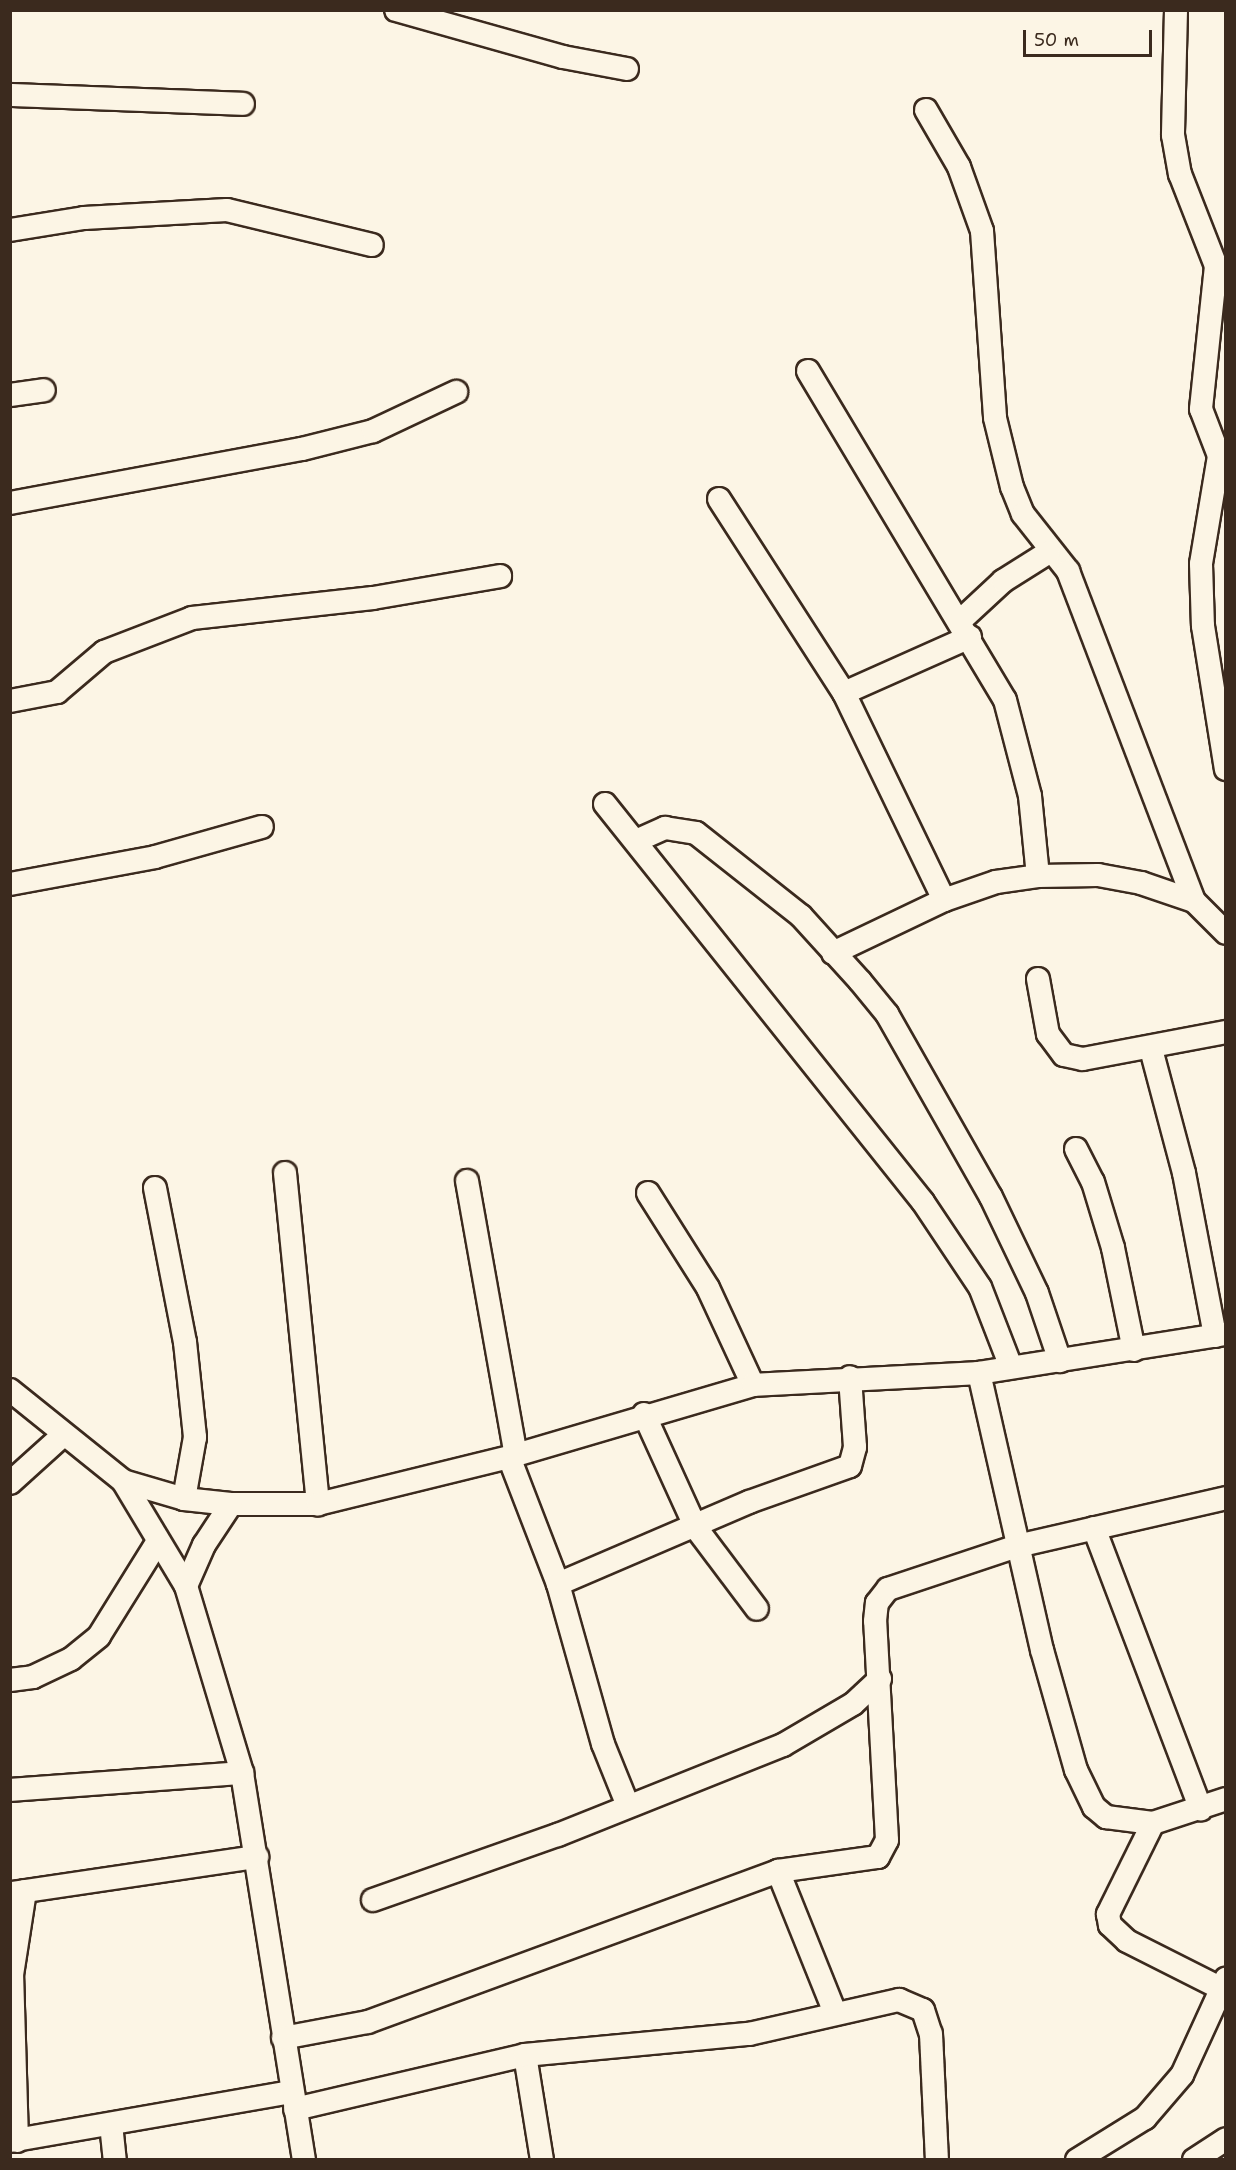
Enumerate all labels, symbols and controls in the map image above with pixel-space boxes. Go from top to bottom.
scale bar [1026,18,1155,56]
text: 50 m [1034,28,1079,52]

